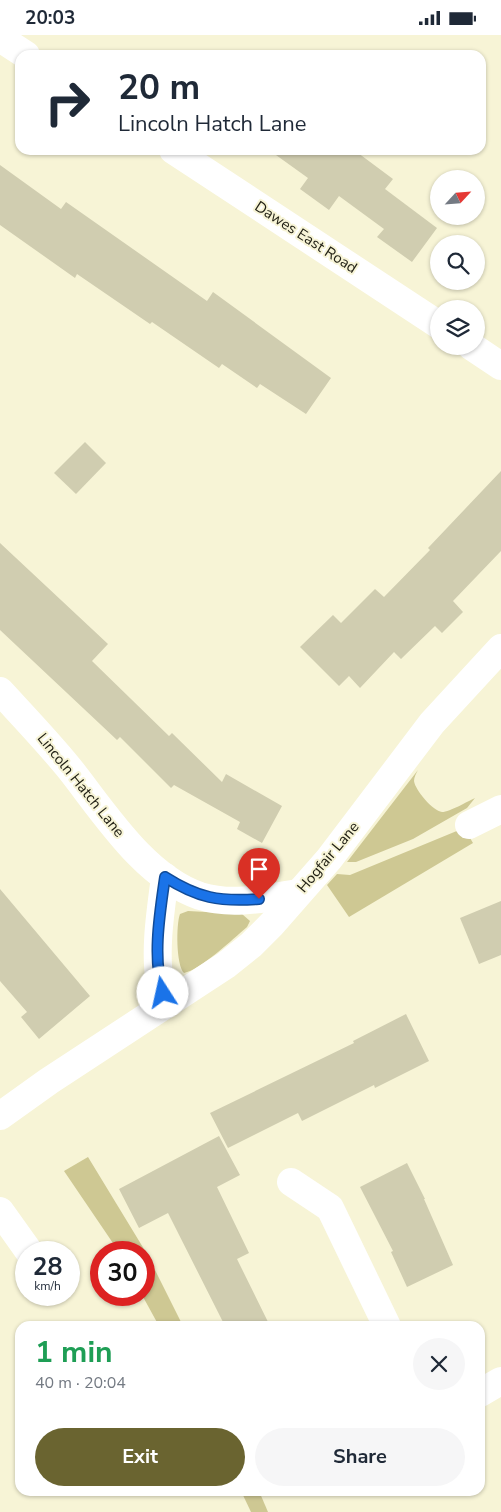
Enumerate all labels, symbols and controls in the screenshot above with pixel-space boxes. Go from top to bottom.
text: 20:03 [25,5,75,31]
text: 20 m [118,64,200,111]
icon: right [35,70,100,135]
text: Lincoln Hatch Lane [118,109,307,139]
north arrow [430,170,485,225]
map controls [430,170,485,355]
street label: Dawes East Road [251,196,361,278]
button: search [430,235,485,290]
button: layers [430,300,485,355]
street label: Lincoln Hatch Lane [33,729,129,841]
street label: Hogfair Lane [292,817,364,897]
pin [238,848,280,899]
icon: arrive [245,855,273,883]
position arrow [136,966,188,1018]
speed limit sign: 30 [90,1241,155,1306]
text: 28 [32,1250,63,1284]
text: km/h [34,1278,61,1294]
text: 1 min [35,1332,113,1373]
button: close [413,1338,465,1390]
text: 40 m · 20:04 [35,1372,126,1394]
button: Exit [35,1428,245,1486]
button: Share [255,1428,465,1486]

